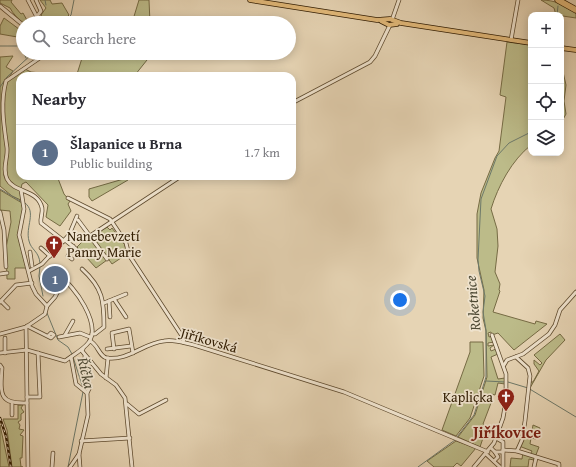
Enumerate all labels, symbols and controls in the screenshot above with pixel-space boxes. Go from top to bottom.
map controls [528,12,564,156]
button: + [528,12,564,48]
search box [16,16,296,60]
icon: search [30,27,52,49]
text: Search here [62,28,136,49]
button: − [528,48,564,84]
button: locate [528,84,564,120]
text: Nearby [32,86,86,111]
button: layers [528,120,564,156]
text: Šlapanice u Brna [70,133,182,154]
text: 1 [42,143,48,162]
text: 1.7 km [244,143,280,162]
text: Public building [70,154,152,173]
place label: Nanebevzetí Panny Marie [67,226,142,262]
church icon: Nanebevzetí Panny Marie [44,234,64,259]
pin: 1 [42,264,68,294]
water label: Roketnice [460,274,485,333]
your location [390,290,410,310]
street label: Jiříkovská [176,322,240,358]
water label: Říčka [72,354,100,391]
place label: Kapliçka [443,387,493,407]
church icon: Kapliçka [496,387,516,412]
district label: Jiříkovice [470,420,541,444]

